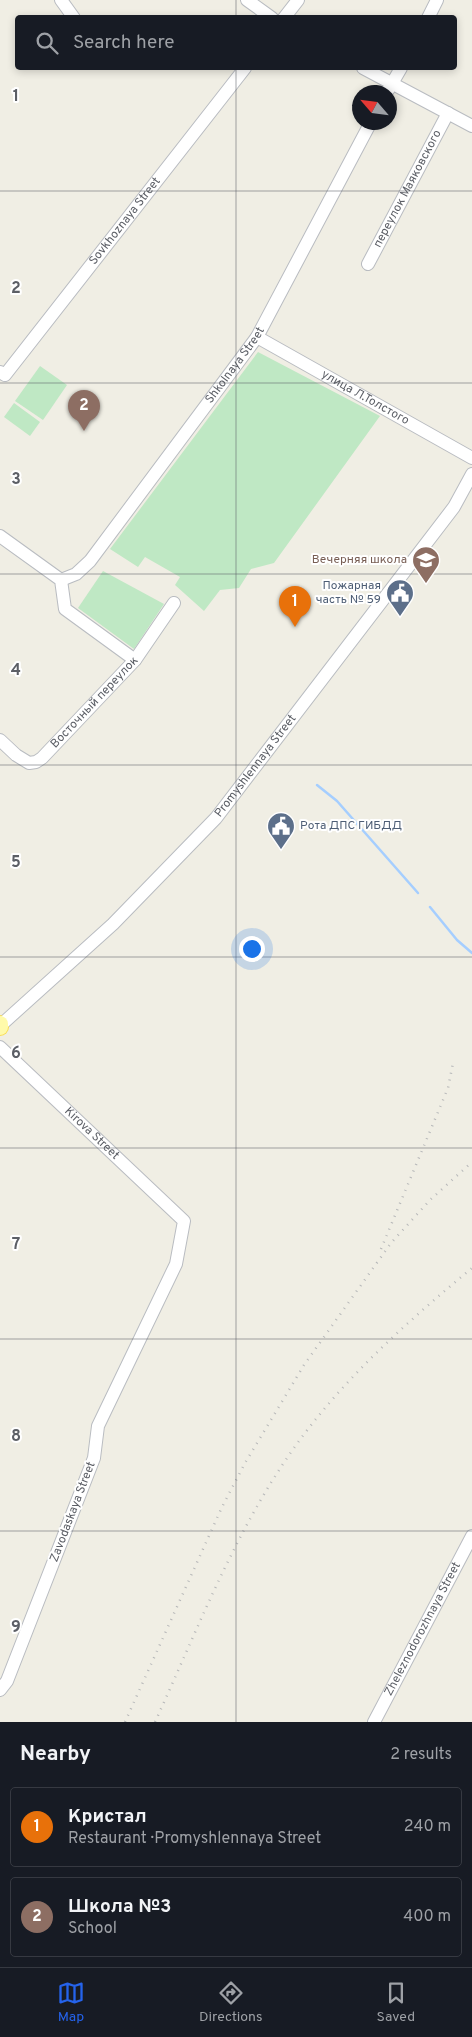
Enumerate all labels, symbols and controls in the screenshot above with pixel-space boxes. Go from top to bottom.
search box [15,15,457,70]
icon: search [33,29,61,57]
text: Search here [73,31,175,55]
north arrow [352,85,397,130]
text: 1 [13,87,19,107]
street label: переулок Маяковского [370,127,446,251]
street label: Sovkhoznaya Street [86,174,165,268]
text: 2 [11,279,21,299]
street label: Shkolnaya Street [202,324,269,407]
street label: улица Л.Толстого [318,367,412,429]
pin: 2 [68,390,100,431]
text: 3 [11,470,21,490]
school or university icon: Вечерняя школа [411,545,441,584]
place label: Вечерняя школа [312,552,407,568]
place label: Пожарная часть № 59 [316,578,381,608]
public building icon: Пожарная часть № 59 [385,578,415,617]
pin: 1 [279,586,311,627]
street label: Восточный переулок [47,653,142,752]
text: 4 [11,661,21,681]
street label: Promyshlennaya Street [211,711,300,821]
public building icon: Рота ДПС ГИБДД [266,811,296,850]
place label: Рота ДПС ГИБДД [300,818,402,834]
text: 5 [11,853,21,873]
your location [239,936,265,962]
text: 6 [11,1044,21,1064]
street label: Kirova Street [61,1104,123,1163]
text: 7 [12,1235,20,1255]
text: 8 [11,1427,21,1447]
street label: Zavodaskaya Street [46,1459,100,1565]
street label: Zheleznodorozhnaya Street [381,1559,465,1699]
text: 9 [11,1618,21,1638]
text: Nearby [20,1741,91,1768]
text: 2 results [390,1745,452,1765]
text: Кристал [68,1805,147,1829]
text: 1 [34,1817,40,1837]
text: 240 m [404,1817,451,1837]
text: Restaurant · Promyshlennaya Street [68,1829,321,1849]
text: Школа №3 [68,1895,172,1919]
text: 2 [32,1907,42,1927]
text: 400 m [403,1907,451,1927]
text: School [68,1919,117,1939]
tab: Map [57,1979,85,2026]
tab: Directions [199,1979,263,2026]
tab: Saved [377,1979,415,2026]

